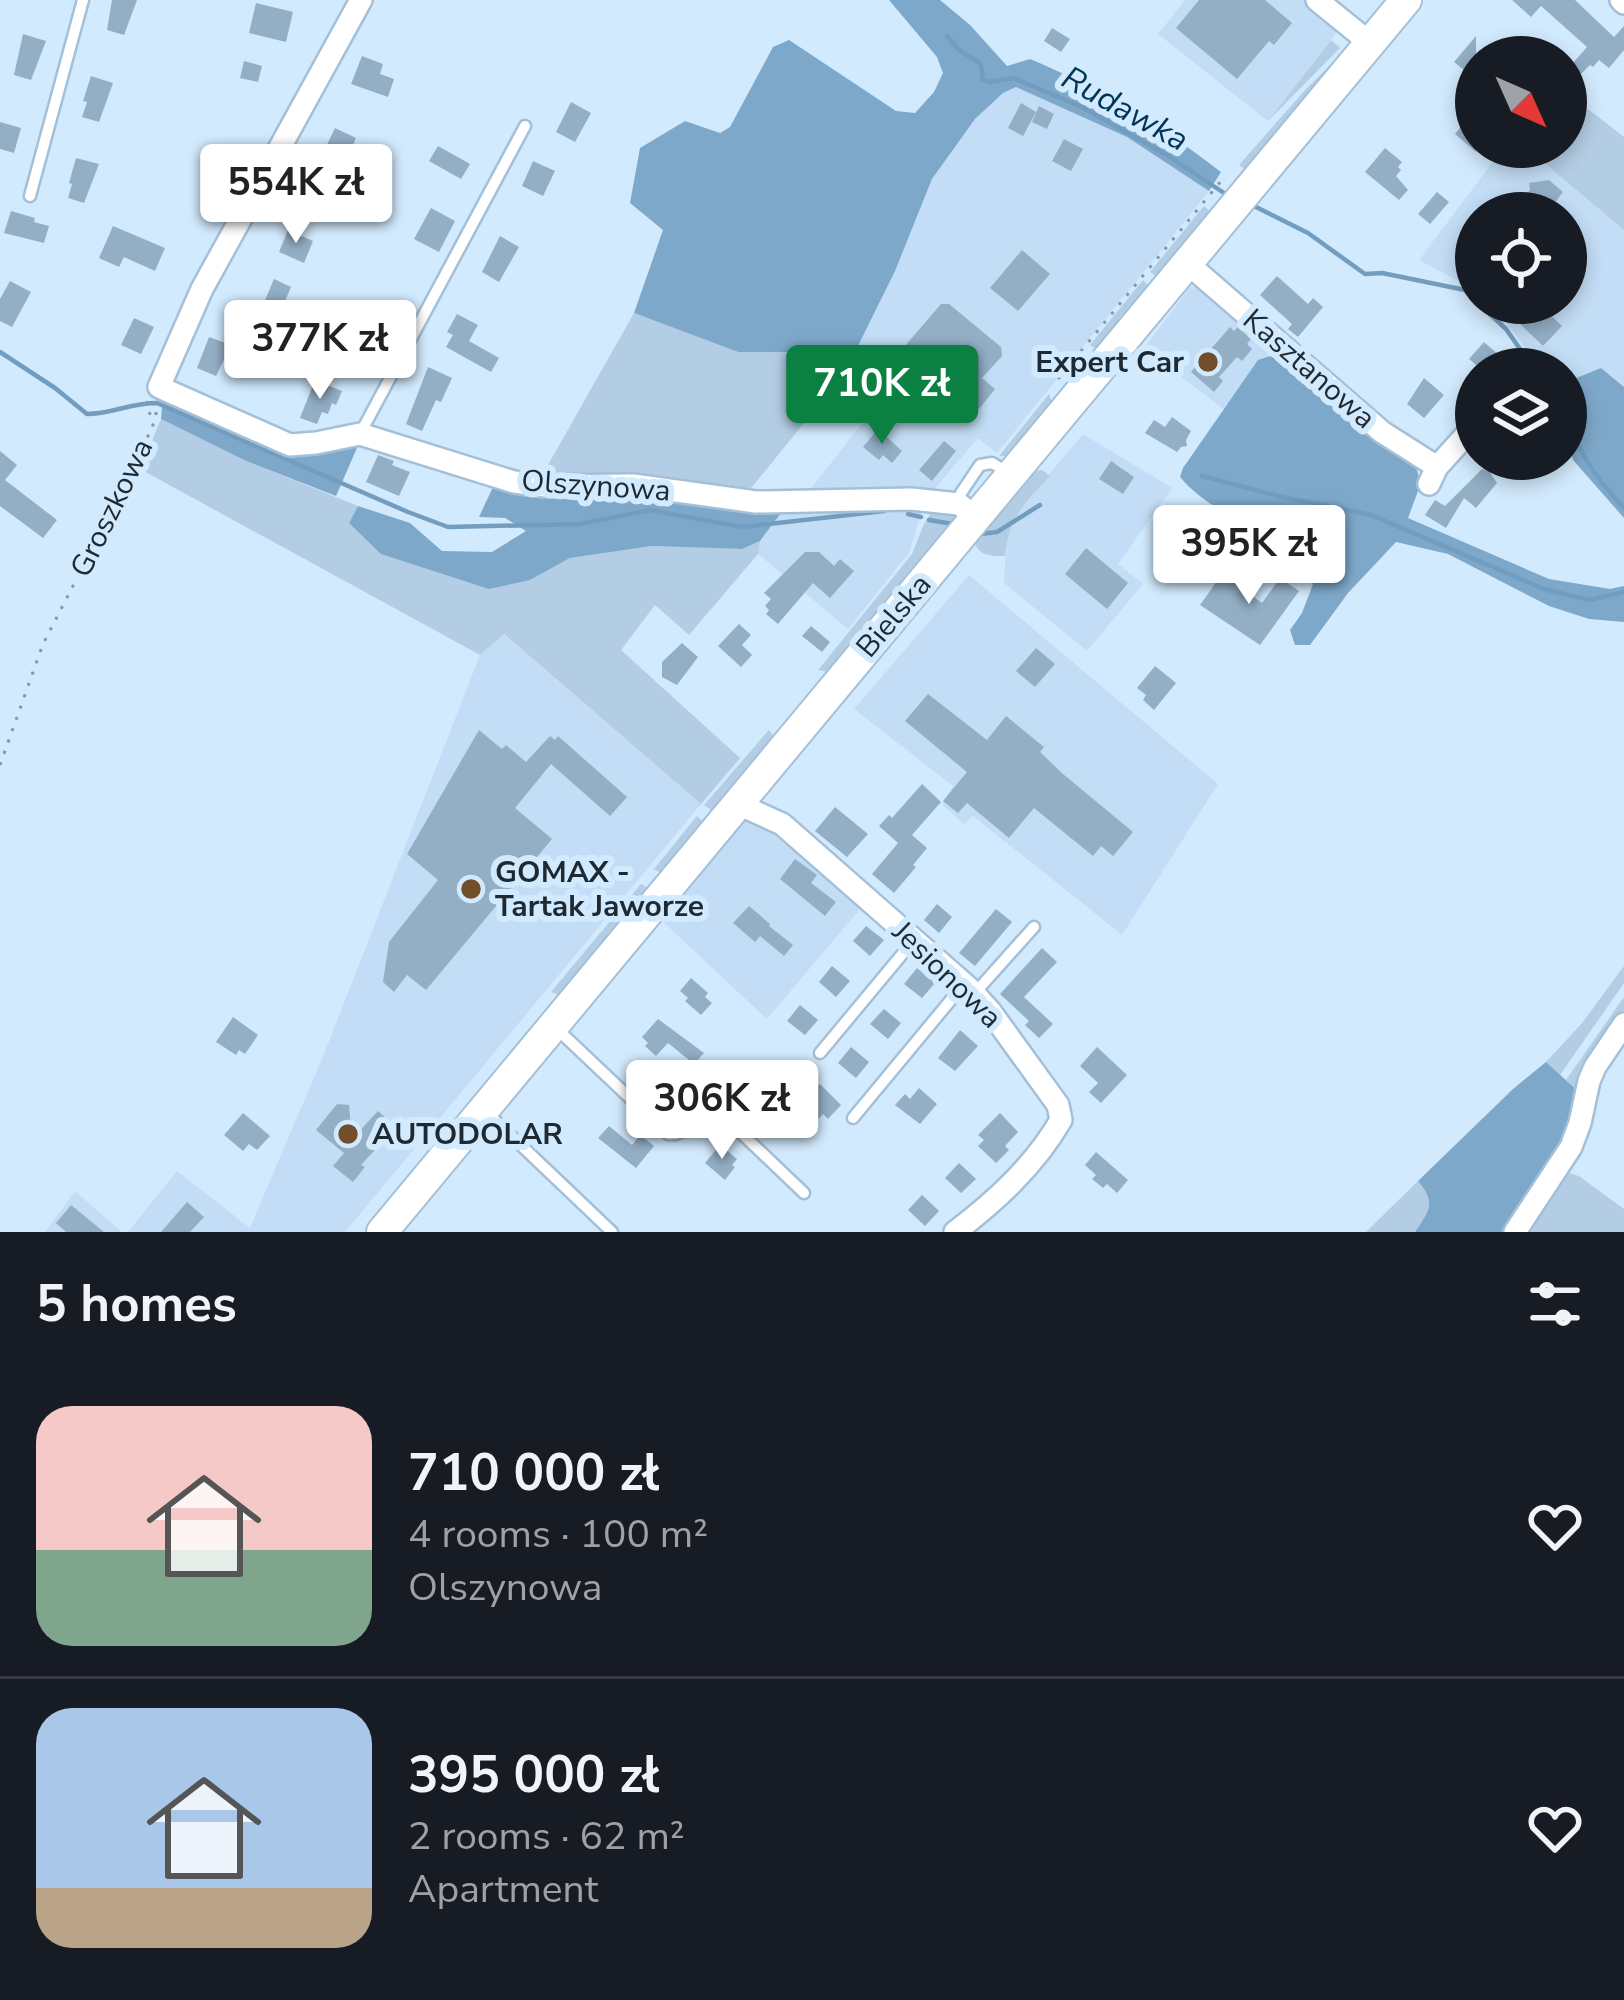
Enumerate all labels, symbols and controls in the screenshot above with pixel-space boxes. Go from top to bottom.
north arrow [1455,36,1587,168]
map controls [1455,36,1587,480]
water label: Rudawka [1053,56,1197,162]
pin: 554K zł [185,144,407,246]
text: 554K zł [227,156,365,209]
button: locate [1455,192,1587,324]
pin: 377K zł [209,300,431,402]
street label: Kasztanowa [1234,300,1384,438]
text: 377K zł [251,312,389,365]
place label: Expert Car [1035,342,1184,383]
pin: 710K zł [771,345,993,447]
button: layers [1455,348,1587,480]
marker: Expert Car [1195,349,1221,375]
text: 710K zł [813,357,951,410]
street label: Groszkowa [61,432,163,584]
street label: Olszynowa [520,460,672,512]
pin: 395K zł [1138,505,1360,607]
text: 395K zł [1180,517,1318,570]
street label: Bielska [847,566,941,666]
place label: GOMAX - Tartak Jaworze [495,852,704,927]
marker: GOMAX - Tartak Jaworze [458,876,484,902]
street label: Jesionowa [882,912,1011,1038]
pin: 306K zł [611,1060,833,1162]
text: 306K zł [653,1072,791,1125]
place label: AUTODOLAR [372,1114,563,1155]
marker: AUTODOLAR [335,1121,361,1147]
text: 5 homes [36,1269,237,1339]
icon: filters [1522,1271,1588,1337]
text: 710 000 zł [408,1438,660,1508]
icon: home [132,1454,276,1598]
icon: heart [1522,1493,1588,1559]
text: 4 rooms · 100 m² [408,1508,708,1561]
text: Olszynowa [408,1561,602,1614]
text: 395 000 zł [408,1740,660,1810]
icon: home [132,1756,276,1900]
icon: heart [1522,1795,1588,1861]
text: 2 rooms · 62 m² [408,1810,685,1863]
text: Apartment [408,1863,598,1916]

